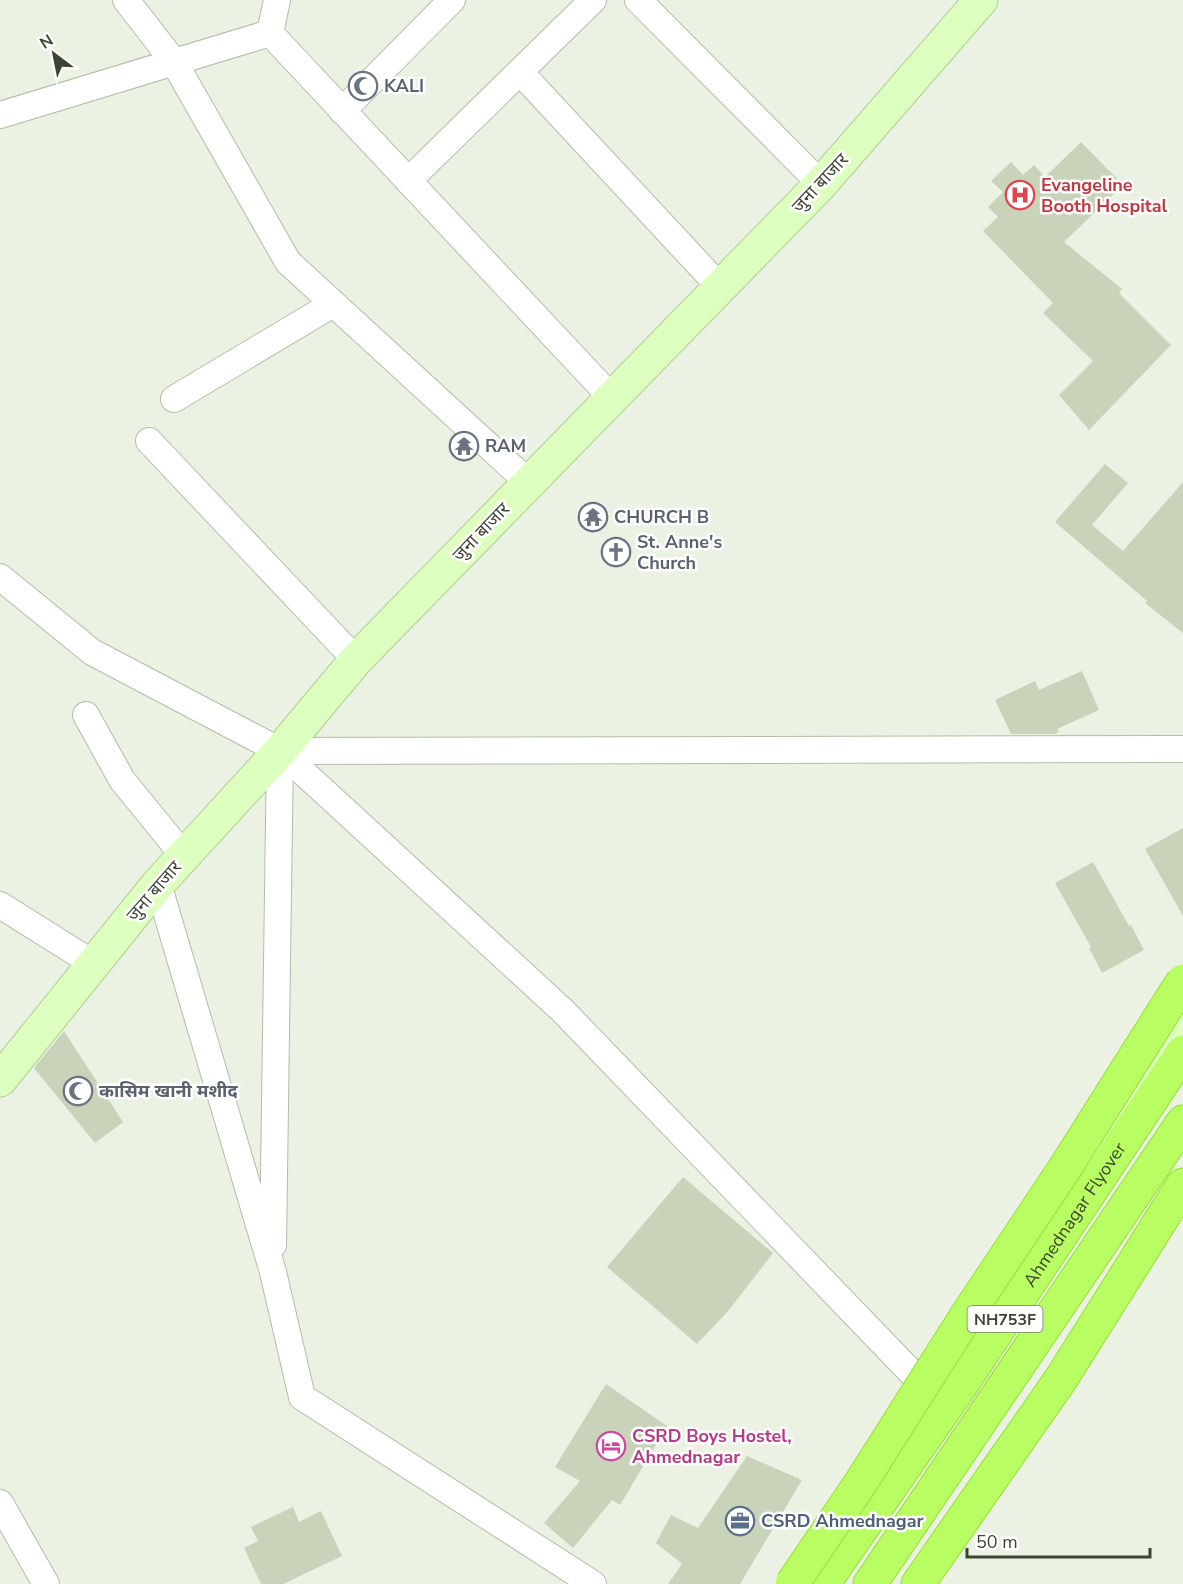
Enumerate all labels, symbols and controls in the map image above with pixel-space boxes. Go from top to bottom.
north arrow [24,24,84,84]
text: N [36,30,57,55]
mosque icon: KALI [347,70,379,102]
place label: KALI [384,74,424,98]
street label: जुना बाजार [786,148,854,218]
place label: Evangeline Booth Hospital [1041,173,1168,218]
hospital icon: Evangeline Booth Hospital [1004,179,1036,211]
temple icon: RAM [448,430,480,462]
place label: RAM [485,434,526,458]
street label: जुना बाजार [447,497,515,567]
temple icon: CHURCH B [577,501,609,533]
place label: CHURCH B [614,505,709,529]
place label: St. Anne's Church [637,530,722,575]
church icon: St. Anne's Church [600,536,632,568]
street label: जुना बाजार [121,855,187,926]
mosque icon: कासिम खानी मशीद [62,1075,94,1107]
place label: कासिम खानी मशीद [99,1079,238,1103]
street label: Ahmednagar Flyover [1018,1137,1132,1292]
road number: NH753F [968,1306,1042,1332]
place label: CSRD Boys Hostel, Ahmednagar [632,1424,792,1469]
hotel icon: CSRD Boys Hostel, Ahmednagar [595,1430,627,1462]
office icon: CSRD Ahmednagar [724,1505,756,1537]
place label: CSRD Ahmednagar [761,1509,924,1533]
scale bar [967,1521,1150,1559]
text: 50 m [976,1530,1018,1554]

